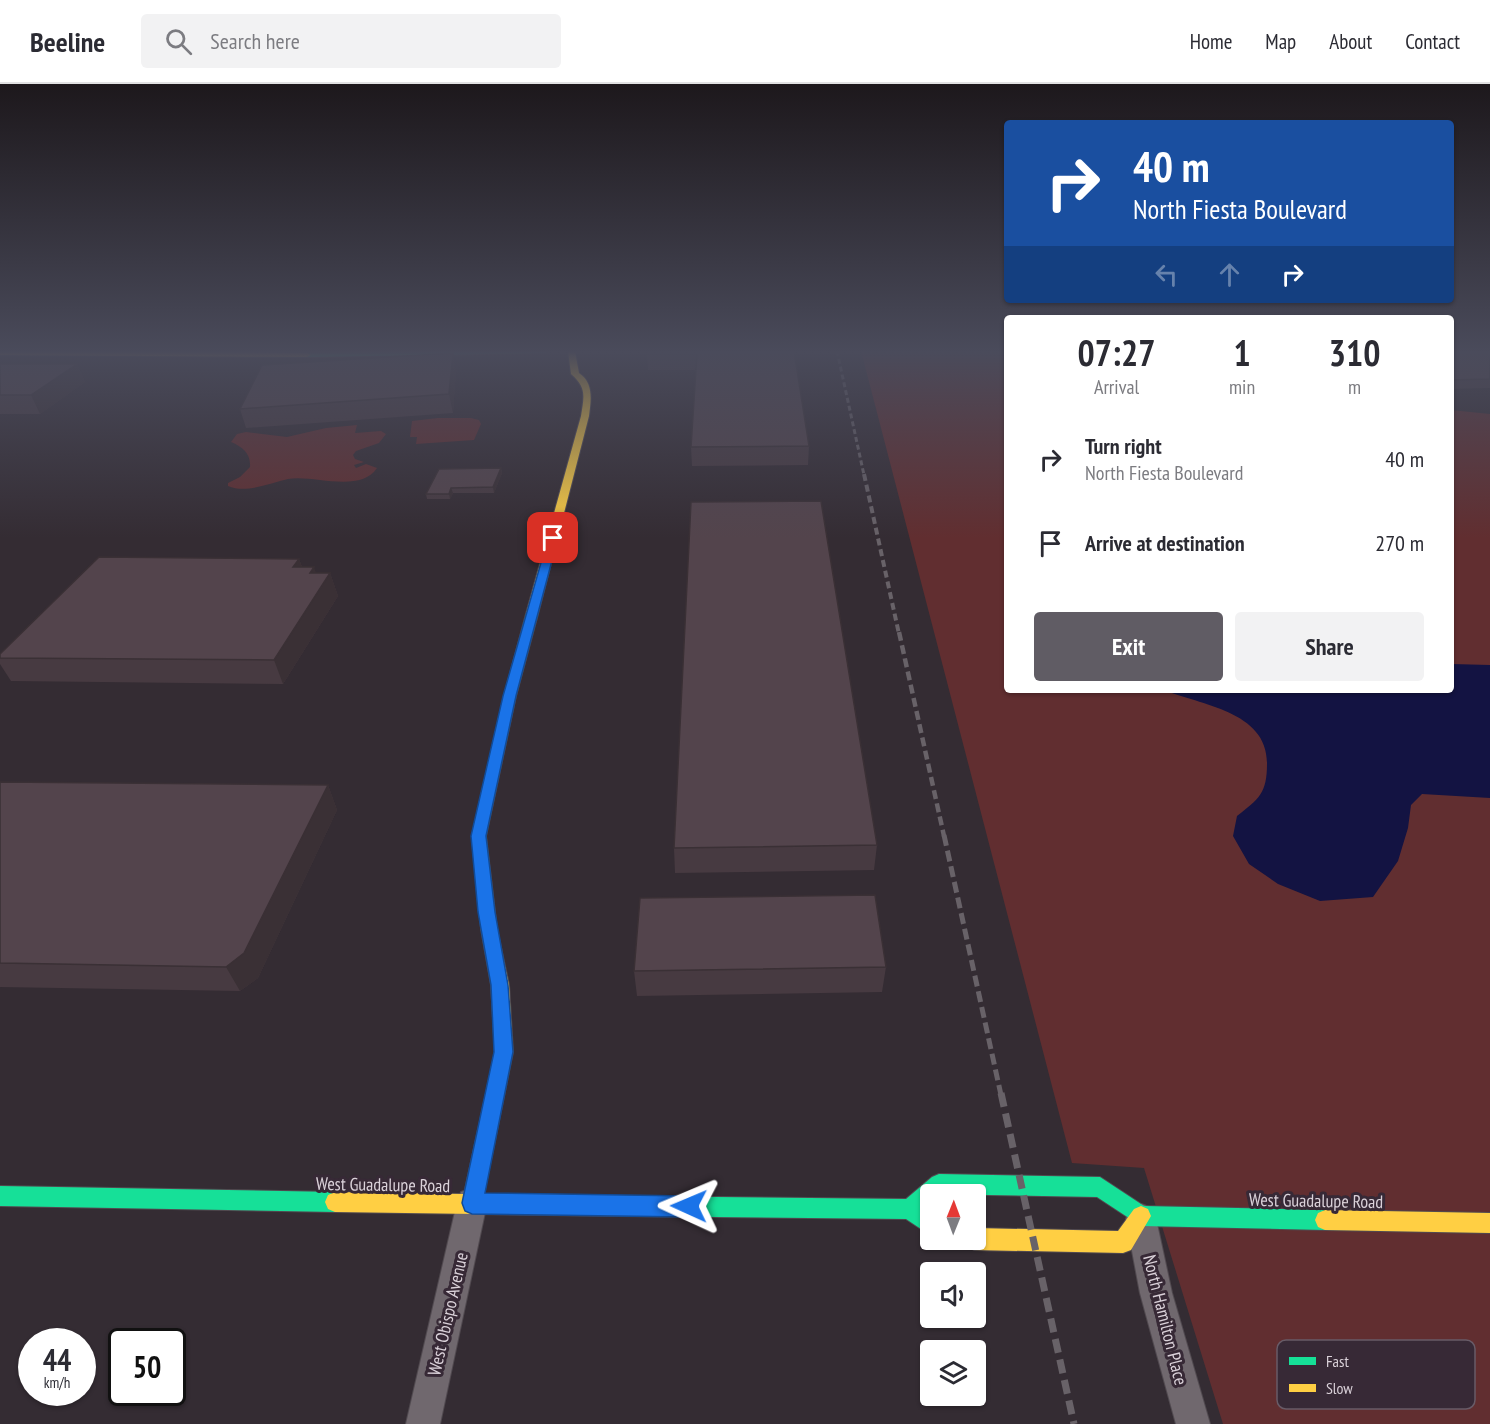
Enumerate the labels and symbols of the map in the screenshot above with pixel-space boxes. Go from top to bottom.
pin [527,512,578,563]
street label: West Guadalupe Road [316,1172,450,1197]
position arrow [657,1174,721,1238]
north arrow [920,1184,986,1250]
street label: West Guadalupe Road [1249,1188,1383,1213]
street label: West Obispo Avenue [422,1250,473,1378]
street label: North Hamilton Place [1138,1252,1193,1387]
speed limit sign: 50 [108,1328,186,1406]
legend [1277,1340,1475,1409]
text: Fast [1326,1351,1349,1371]
text: Slow [1326,1378,1353,1398]

